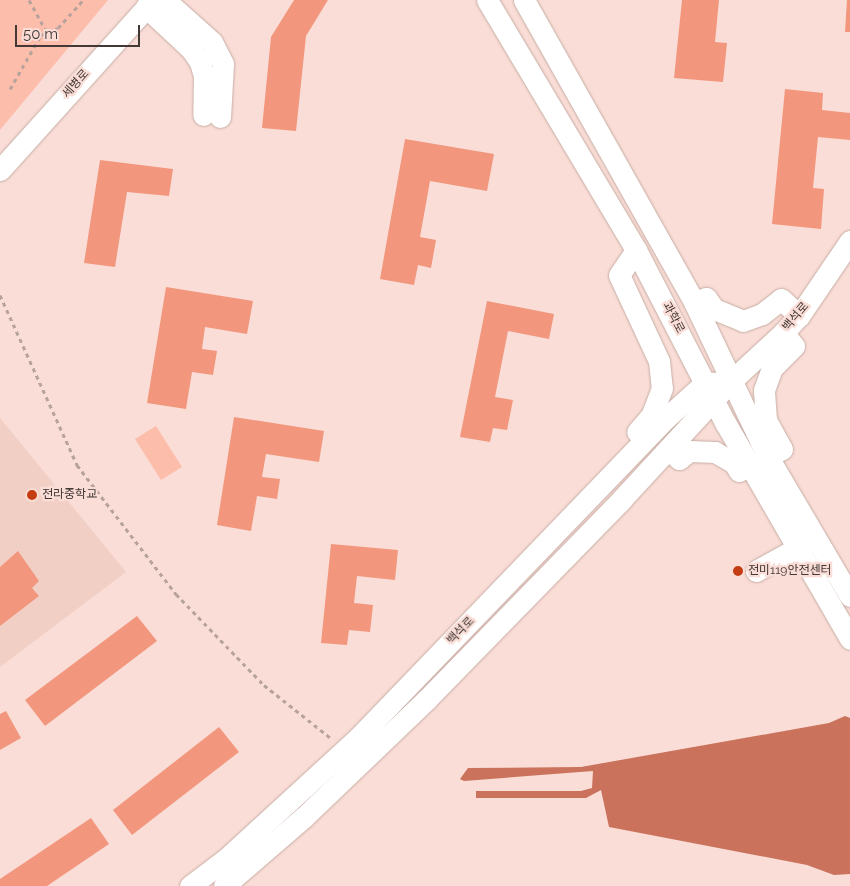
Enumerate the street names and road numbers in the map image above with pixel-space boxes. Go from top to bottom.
street label: 세병로 [60,67,92,101]
street label: 과학로 [659,300,687,336]
street label: 백석로 [780,300,812,334]
street label: 백석로 [444,614,478,648]

